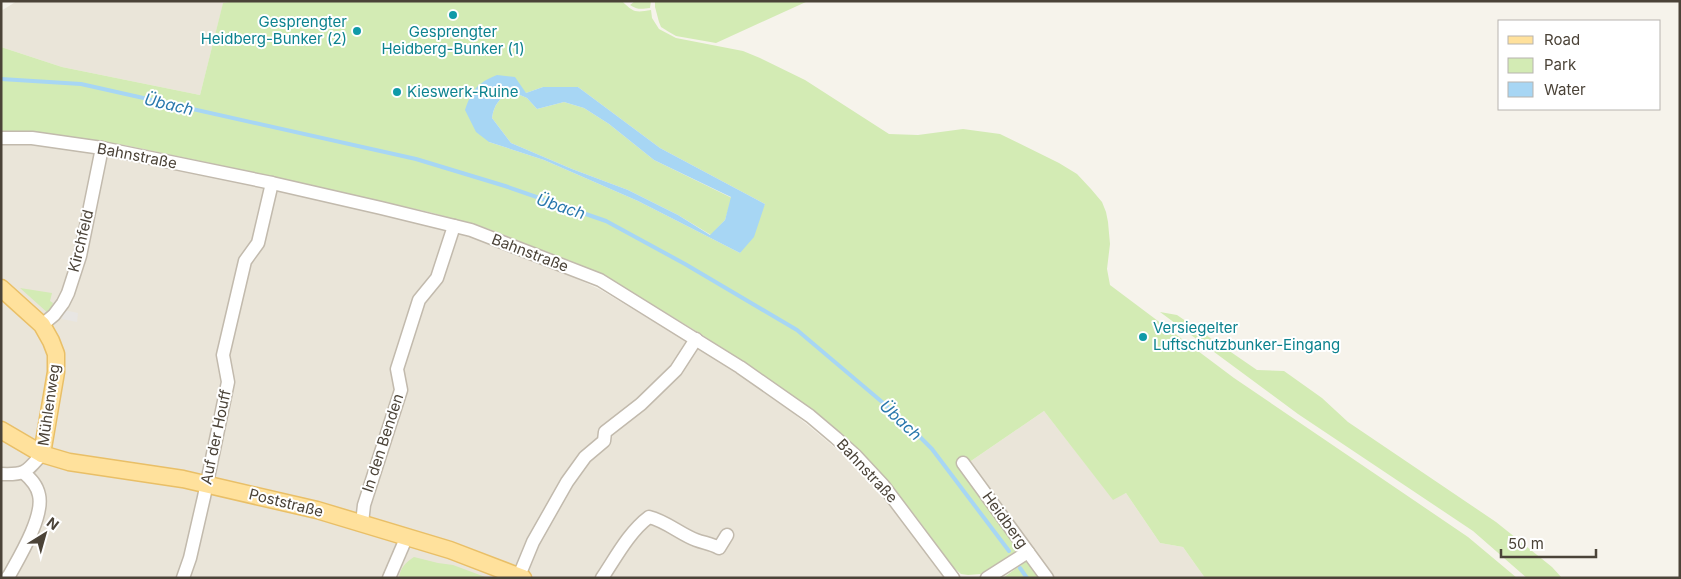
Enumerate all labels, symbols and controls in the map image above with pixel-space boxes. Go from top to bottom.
marker: Gesprengter Heidberg-Bunker (1) [447,9,459,21]
place label: Gesprengter Heidberg-Bunker (2) [201,12,347,48]
legend [1498,20,1661,110]
place label: Gesprengter Heidberg-Bunker (1) [381,22,525,58]
marker: Gesprengter Heidberg-Bunker (2) [351,25,363,37]
text: Road [1544,30,1580,49]
text: Park [1544,55,1577,74]
text: Water [1544,80,1586,99]
place label: Kieswerk-Ruine [407,82,518,101]
marker: Kieswerk-Ruine [391,86,403,98]
water label: Übach [142,89,196,119]
street label: Bahnstraße [96,138,179,173]
water label: Übach [534,189,588,223]
street label: Kirchfeld [64,208,97,274]
street label: Bahnstraße [489,229,571,276]
place label: Versiegelter Luftschutzbunker-Eingang [1153,318,1340,354]
marker: Versiegelter Luftschutzbunker-Eingang [1137,331,1149,343]
street label: Mühlenweg [33,363,64,447]
street label: Auf der Houff [196,387,235,486]
street label: In den Benden [358,391,407,494]
water label: Übach [876,396,926,444]
street label: Bahnstraße [833,435,902,507]
street label: Poststraße [247,484,325,521]
street label: Heidberg [979,488,1032,552]
north arrow [20,509,70,559]
text: N [44,513,63,533]
scale bar [1501,526,1596,558]
text: 50 m [1508,534,1544,553]

